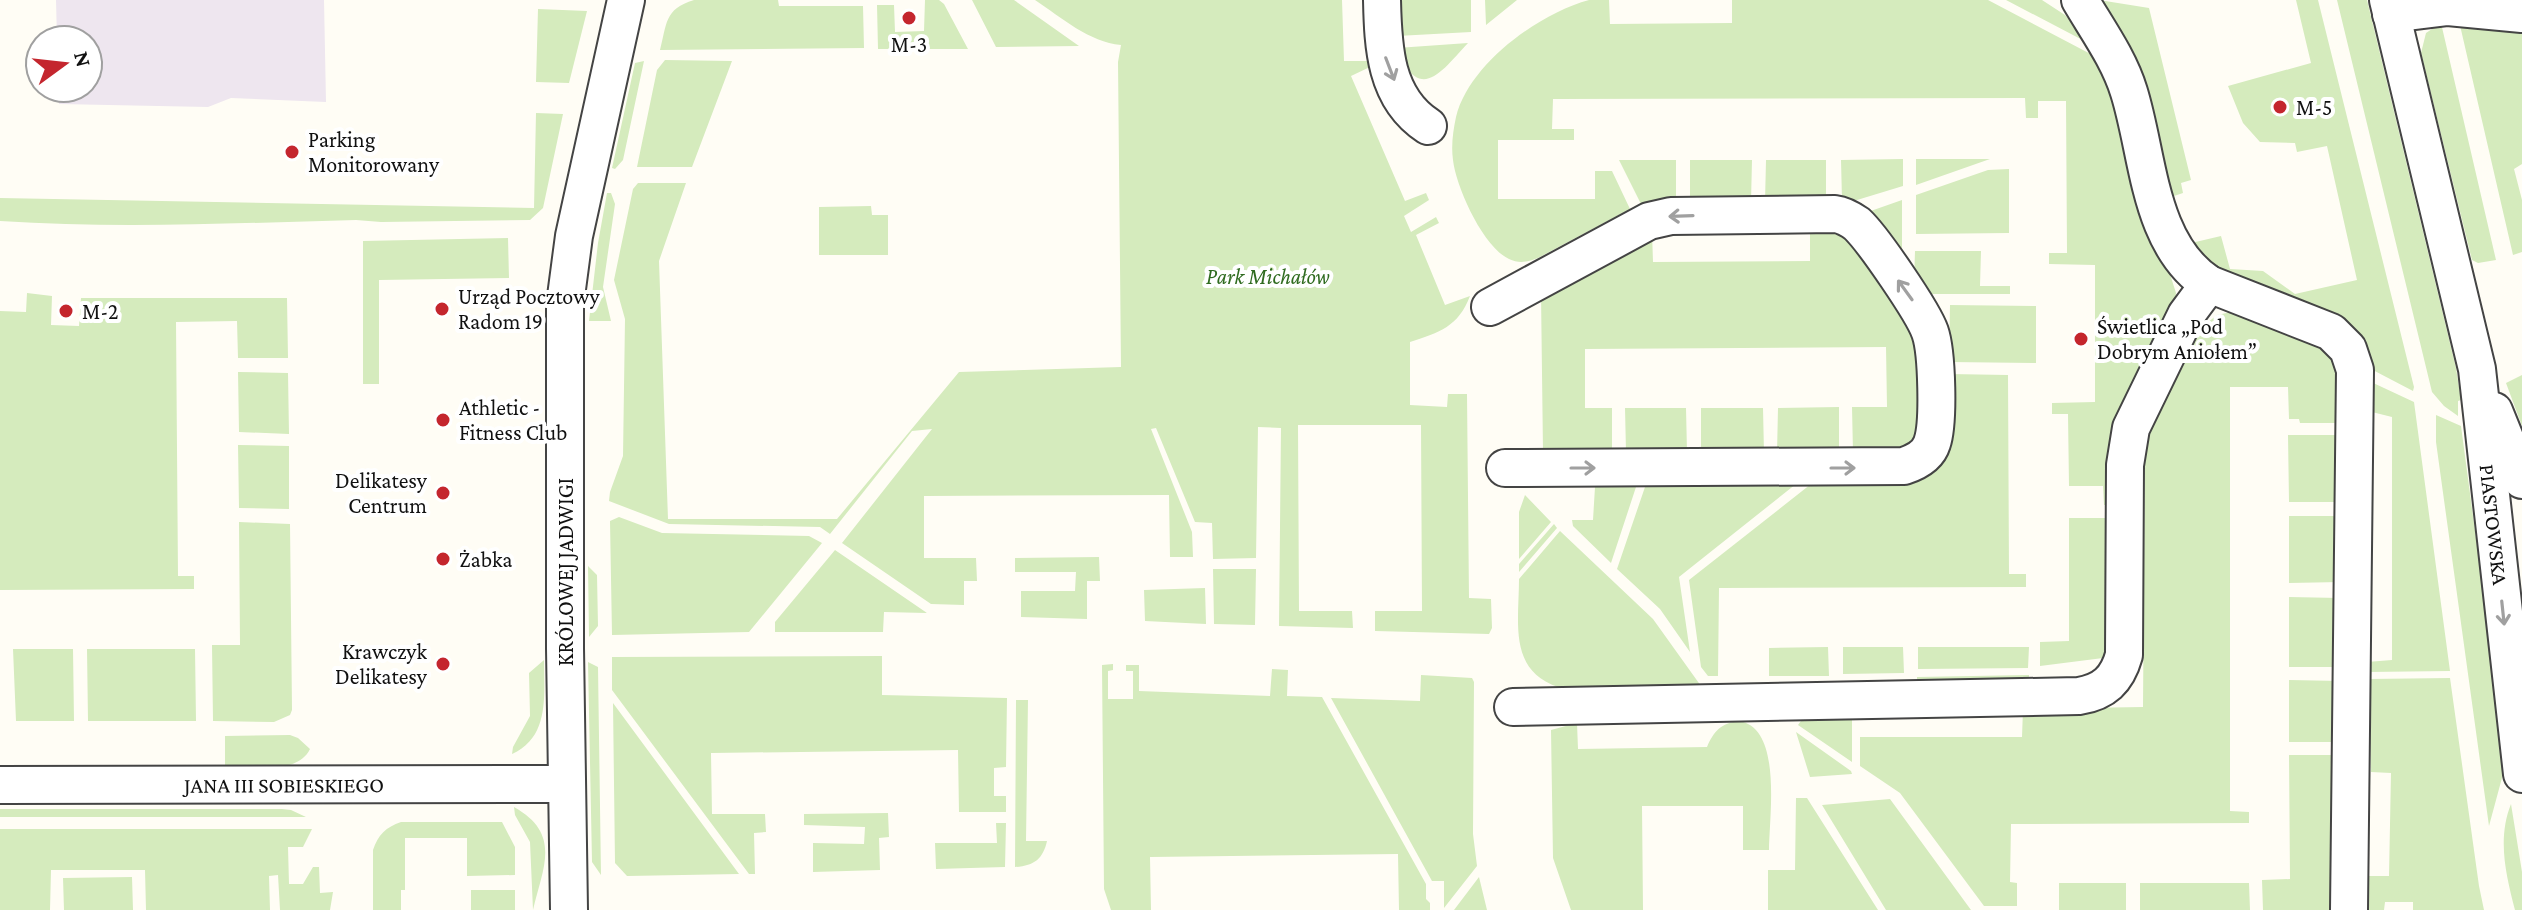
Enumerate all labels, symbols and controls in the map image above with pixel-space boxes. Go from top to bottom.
marker: M-3 [900,9,918,27]
north arrow [24,24,104,104]
place label: M-3 [891,32,927,57]
text: N [69,48,97,69]
one-way arrow [1384,56,1398,81]
place label: M-5 [2296,95,2332,120]
marker: M-5 [2271,98,2289,116]
place label: Parking Monitorowany [308,127,440,177]
marker: Parking Monitorowany [283,143,301,161]
one-way arrow [1668,209,1695,224]
park label: Park Michałów [1206,264,1330,289]
one-way arrow [1896,279,1913,301]
place label: Urząd Pocztowy Radom 19 [458,284,601,334]
place label: M-2 [82,299,118,324]
marker: Urząd Pocztowy Radom 19 [433,300,451,318]
marker: M-2 [57,302,75,320]
place label: Świetlica „Pod Dobrym Aniołem” [2097,314,2257,364]
marker: Świetlica „Pod Dobrym Aniołem” [2072,330,2090,348]
place label: Athletic - Fitness Club [459,395,567,445]
marker: Athletic - Fitness Club [434,411,452,429]
one-way arrow [1569,460,1596,476]
one-way arrow [1829,460,1856,476]
street label: PIASTOWSKA [2475,463,2513,587]
place label: Delikatesy Centrum [335,468,428,518]
street label: KRÓLOWEJ JADWIGI [553,478,578,666]
marker: Delikatesy Centrum [434,484,452,502]
place label: Żabka [459,547,513,572]
marker: Żabka [434,550,452,568]
one-way arrow [2496,600,2511,626]
place label: Krawczyk Delikatesy [335,639,428,689]
marker: Krawczyk Delikatesy [434,655,452,673]
street label: JANA III SOBIESKIEGO [182,772,384,797]

